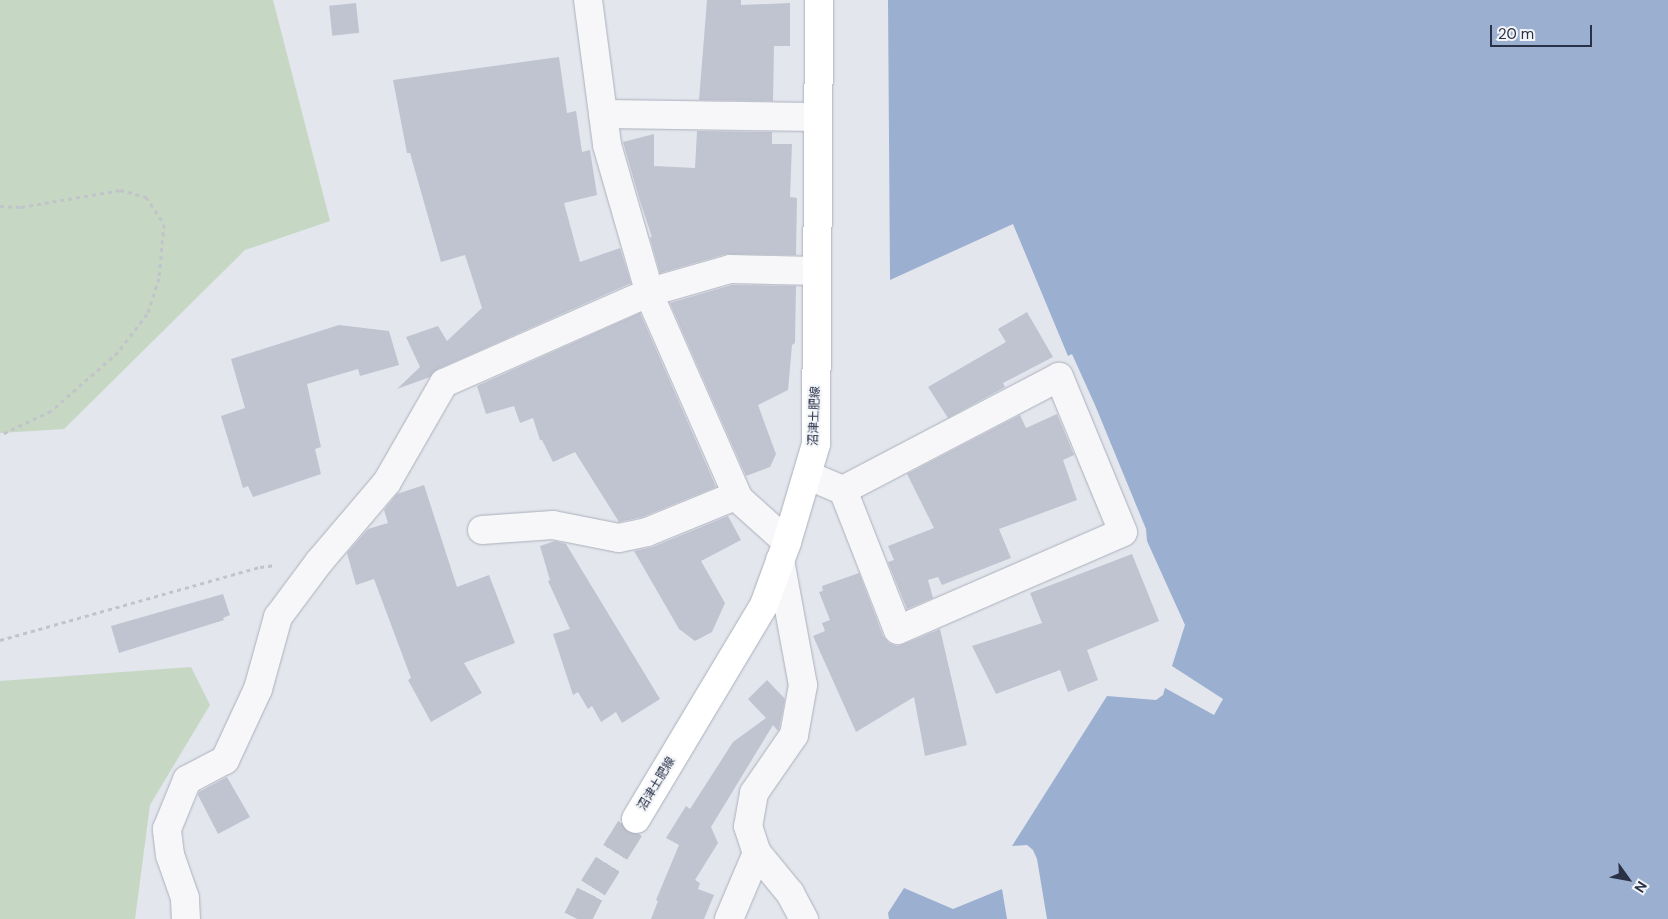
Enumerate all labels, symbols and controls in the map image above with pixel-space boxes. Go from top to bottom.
scale bar [1493,15,1596,47]
text: 20 m [1498,24,1534,44]
street label: 沼津土肥線 [807,386,823,446]
street label: 沼津土肥線 [635,755,679,813]
north arrow [1603,854,1653,904]
text: N [1630,878,1651,896]

